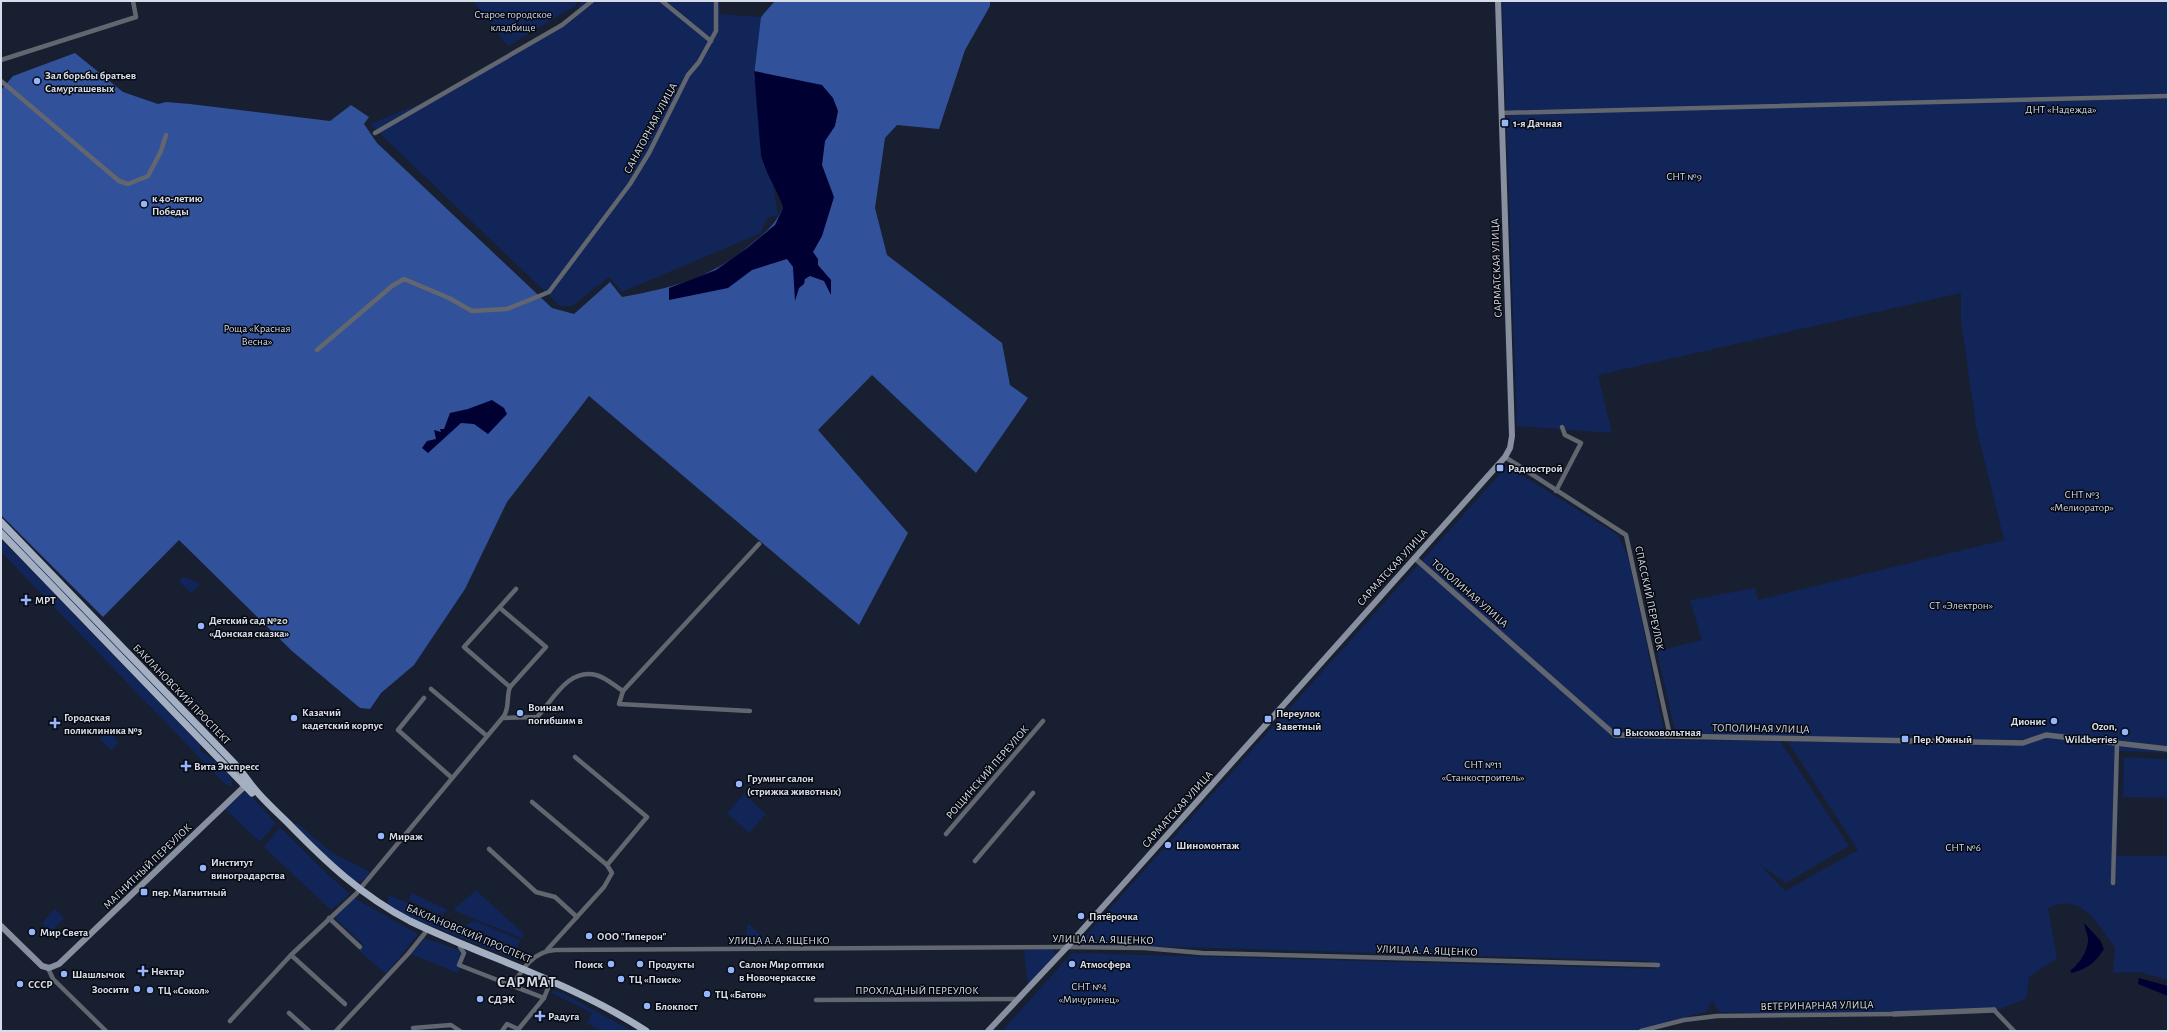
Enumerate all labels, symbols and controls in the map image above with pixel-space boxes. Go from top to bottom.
park label: Старое городское кладбище [474,9,552,33]
place label: Зал борьбы братьев Самургашевых [45,70,137,94]
marker: Зал борьбы братьев Самургашевых [32,76,42,86]
street label: САНАТОРНАЯ УЛИЦА [622,81,679,175]
park label: ДНТ «Надежда» [2025,104,2097,115]
marker: 1-я Дачная [1500,118,1510,128]
place label: 1-я Дачная [1513,118,1562,129]
park label: СНТ №9 [1666,171,1702,182]
place label: к 40-летию Победы [152,193,203,217]
marker: к 40-летию Победы [139,199,149,209]
street label: САРМАТСКАЯ УЛИЦА [1489,218,1504,318]
park label: Роща «Красная Весна» [223,323,291,347]
marker: Радиострой [1495,463,1505,473]
place label: Радиострой [1508,463,1562,474]
park label: СНТ №3 «Мелиоратор» [2050,489,2114,513]
street label: САРМАТСКАЯ УЛИЦА [1355,526,1430,608]
street label: СПАССКИЙ ПЕРЕУЛОК [1633,545,1666,652]
street label: ТОПОЛИНАЯ УЛИЦА [1429,557,1510,630]
marker: МРТ [20,594,32,606]
place label: МРТ [35,595,56,606]
park label: СТ «Электрон» [1929,600,1993,611]
place label: Детский сад №20 «Донская сказка» [209,615,289,639]
marker: Детский сад №20 «Донская сказка» [196,621,206,631]
street label: БАКЛАНОВСКИЙ ПРОСПЕКТ [131,642,233,747]
place label: Воинам погибшим в [528,702,583,726]
place label: Казачий кадетский корпус [302,707,384,731]
marker: Воинам погибшим в [515,708,525,718]
place label: Переулок Заветный [1276,708,1321,732]
place label: Городская поликлиника №3 [64,712,143,736]
marker: Казачий кадетский корпус [289,713,299,723]
marker: Переулок Заветный [1263,714,1273,724]
place label: Дионис [2011,716,2047,727]
marker: Дионис [2049,716,2059,726]
marker: Городская поликлиника №3 [49,717,61,729]
place label: Ozon, Wildberries [2065,721,2117,745]
street label: ТОПОЛИНАЯ УЛИЦА [1712,722,1810,735]
street label: РОЩИНСКИЙ ПЕРЕУЛОК [944,723,1031,821]
marker: Высоковольтная [1612,727,1622,737]
place label: Высоковольтная [1625,727,1701,738]
marker: Ozon, Wildberries [2120,727,2130,737]
marker: Пер. Южный [1900,734,1910,744]
place label: Пер. Южный [1913,734,1972,745]
park label: СНТ №11 «Станкостроитель» [1441,759,1525,783]
marker: Вита Экспресс [181,761,191,771]
place label: Вита Экспресс [194,761,260,772]
street label: САРМАТСКАЯ УЛИЦА [1140,768,1215,850]
place label: Груминг салон (стрижка животных) [747,773,841,797]
marker: Груминг салон (стрижка животных) [734,779,744,789]
street label: МАГНИТНЫЙ ПЕРЕУЛОК [101,821,194,911]
marker: Мираж [376,831,386,841]
place label: Мираж [389,831,423,842]
marker: Шиномонтаж [1163,840,1173,850]
place label: Шиномонтаж [1176,840,1239,851]
park label: СНТ №6 [1945,842,1981,853]
place label: Институт виноградарства [211,857,285,881]
marker: Институт виноградарства [198,863,208,873]
marker: пер. Магнитный [139,887,149,897]
place label: пер. Магнитный [152,887,227,898]
street label: БАКЛАНОВСКИЙ ПРОСПЕКТ [405,902,534,965]
marker: Пятёрочка [1076,911,1086,921]
place label: Пятёрочка [1089,911,1138,922]
marker: Мир Света [27,927,37,937]
place label: Мир Света [40,927,88,938]
marker: ООО "Гиперон" [584,931,594,941]
place label: ООО "Гиперон" [597,931,667,942]
street label: УЛИЦА А. А. ЯЩЕНКО [1052,933,1154,946]
street label: УЛИЦА А. А. ЯЩЕНКО [728,935,830,946]
street label: УЛИЦА А. А. ЯЩЕНКО [1376,943,1478,958]
place label: Поиск [575,959,604,970]
marker: Поиск [606,959,616,969]
marker: Продукты [635,959,645,969]
place label: Продукты [648,959,694,970]
place label: Салон Мир оптики в Новочеркасске [739,959,824,983]
marker: Атмосфера [1067,959,1077,969]
place label: Атмосфера [1080,959,1131,970]
marker: Салон Мир оптики в Новочеркасске [726,965,736,975]
marker: Нектар [138,966,148,976]
place label: Нектар [151,966,185,977]
marker: Шашлычок [59,969,69,979]
place label: Шашлычок [72,969,125,980]
marker: ТЦ «Поиск» [616,974,626,984]
place label: ТЦ «Поиск» [629,974,682,985]
district label: САРМАТ [497,975,557,990]
marker: СССР [15,979,25,989]
place label: СССР [28,979,53,990]
park label: СНТ №4 «Мичуринец» [1058,981,1120,1005]
place label: Зоосити [92,984,129,995]
marker: Зоосити [132,984,142,994]
marker: ТЦ «Сокол» [145,985,155,995]
place label: ТЦ «Сокол» [158,985,210,996]
street label: ПРОХЛАДНЫЙ ПЕРЕУЛОК [855,985,979,996]
marker: ТЦ «Батон» [702,989,712,999]
place label: ТЦ «Батон» [715,989,767,1000]
marker: СДЭК [475,994,485,1004]
place label: СДЭК [488,994,515,1005]
street label: ВЕТЕРИНАРНАЯ УЛИЦА [1760,999,1874,1012]
marker: Блокпост [642,1001,652,1011]
place label: Блокпост [655,1001,699,1012]
marker: Радуга [535,1011,545,1021]
place label: Радуга [548,1011,579,1022]

